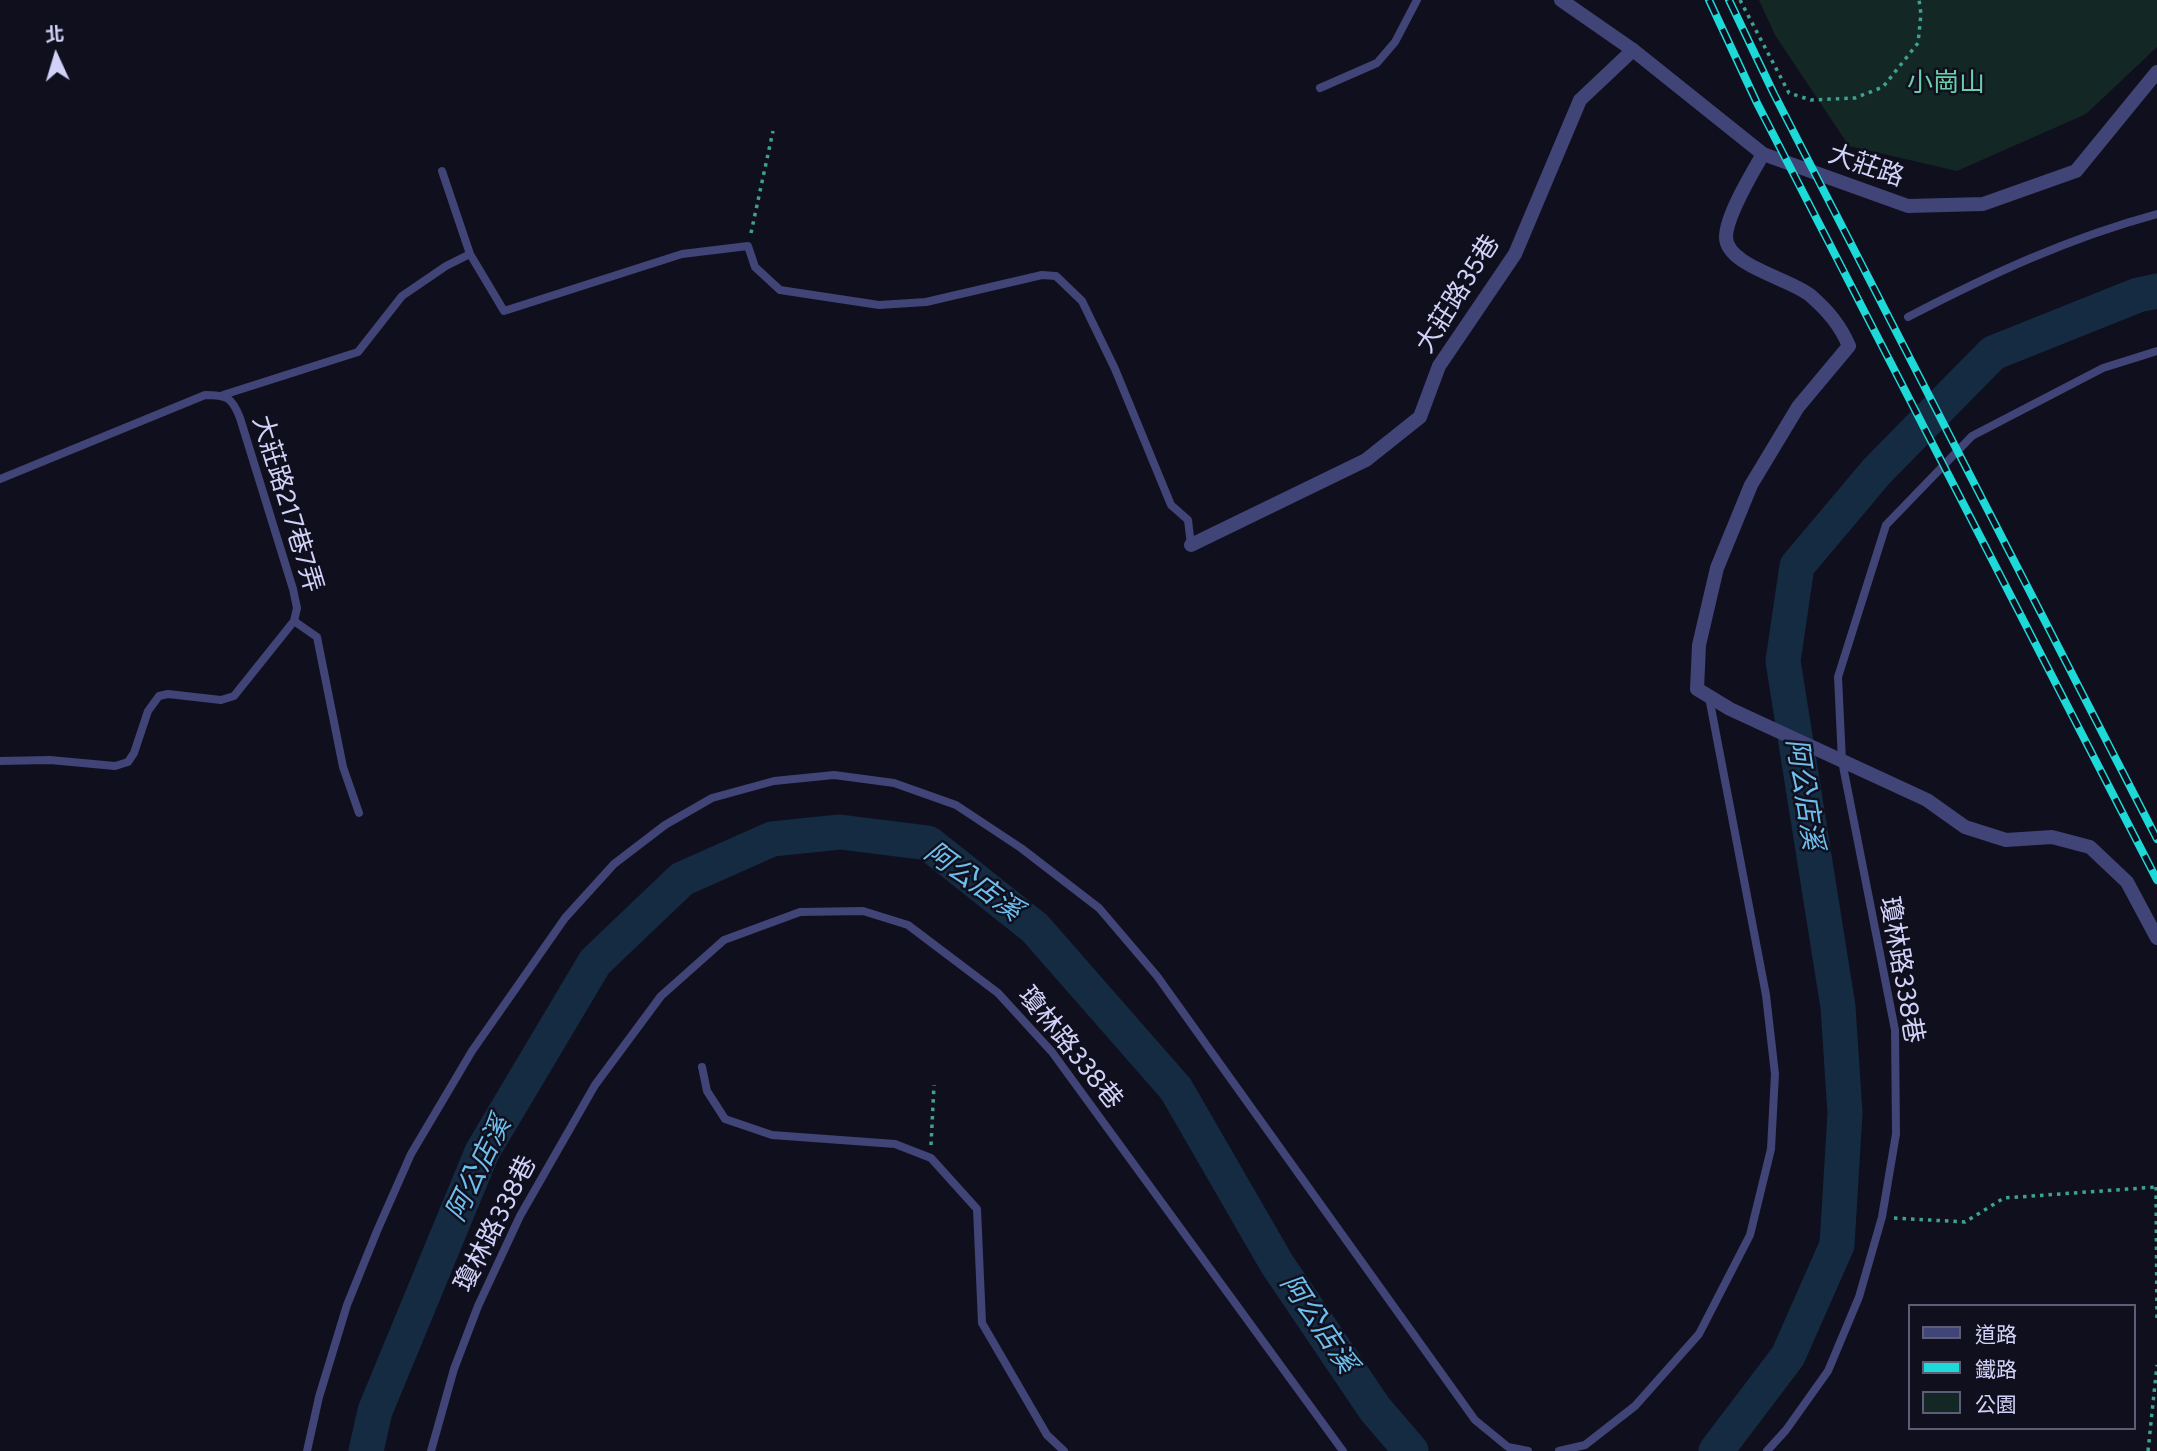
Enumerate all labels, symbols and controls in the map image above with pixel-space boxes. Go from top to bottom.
north arrow [21,21,91,91]
text: 北 [44,22,65,47]
park label: 小崗山 [1907,67,1985,99]
street label: 大莊路 [1824,139,1908,193]
street label: 大莊路35巷 [1410,229,1506,359]
street label: 大莊路217巷7弄 [245,412,329,596]
water label: 阿公店溪 [1779,736,1829,852]
water label: 阿公店溪 [918,835,1028,929]
street label: 瓊林路338巷 [1873,894,1929,1046]
street label: 瓊林路338巷 [1011,981,1129,1115]
water label: 阿公店溪 [439,1111,519,1227]
street label: 瓊林路338巷 [448,1151,544,1297]
water label: 阿公店溪 [1273,1268,1363,1380]
legend [1909,1304,2136,1430]
text: 道路 [1975,1322,2017,1347]
text: 鐵路 [1975,1357,2017,1382]
text: 公園 [1975,1392,2017,1417]

